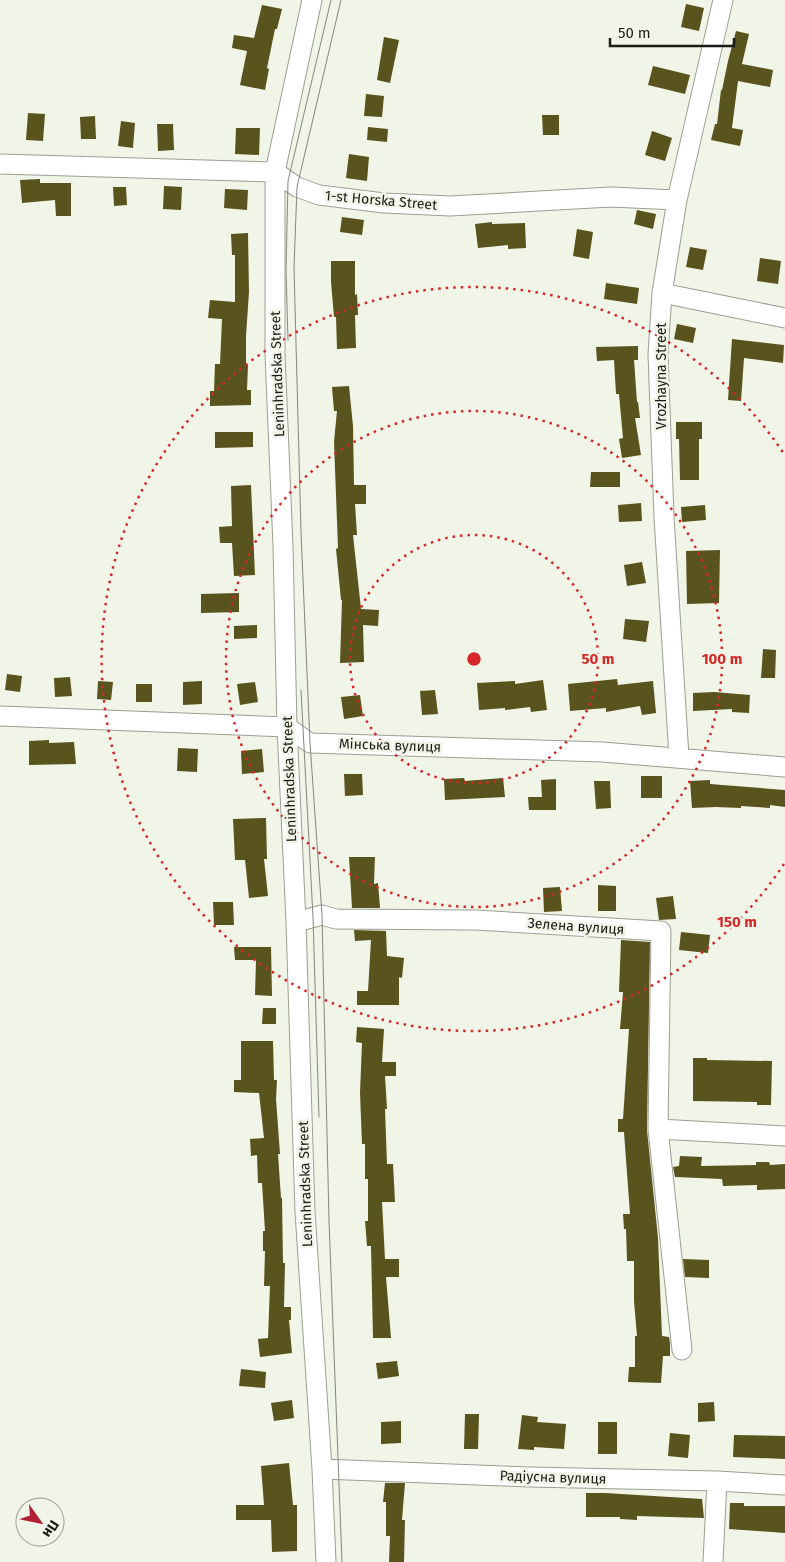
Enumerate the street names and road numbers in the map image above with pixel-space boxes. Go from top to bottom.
street label: 1-st Horska Street [324,187,439,214]
street label: Leninhradska Street [267,310,288,438]
street label: Vrozhayna Street [653,322,670,429]
street label: Leninhradska Street [279,715,300,843]
street label: Мінська вулиця [339,735,441,756]
street label: Зелена вулиця [527,915,625,938]
street label: Leninhradska Street [295,1120,316,1248]
street label: Радіусна вулиця [499,1467,607,1488]

